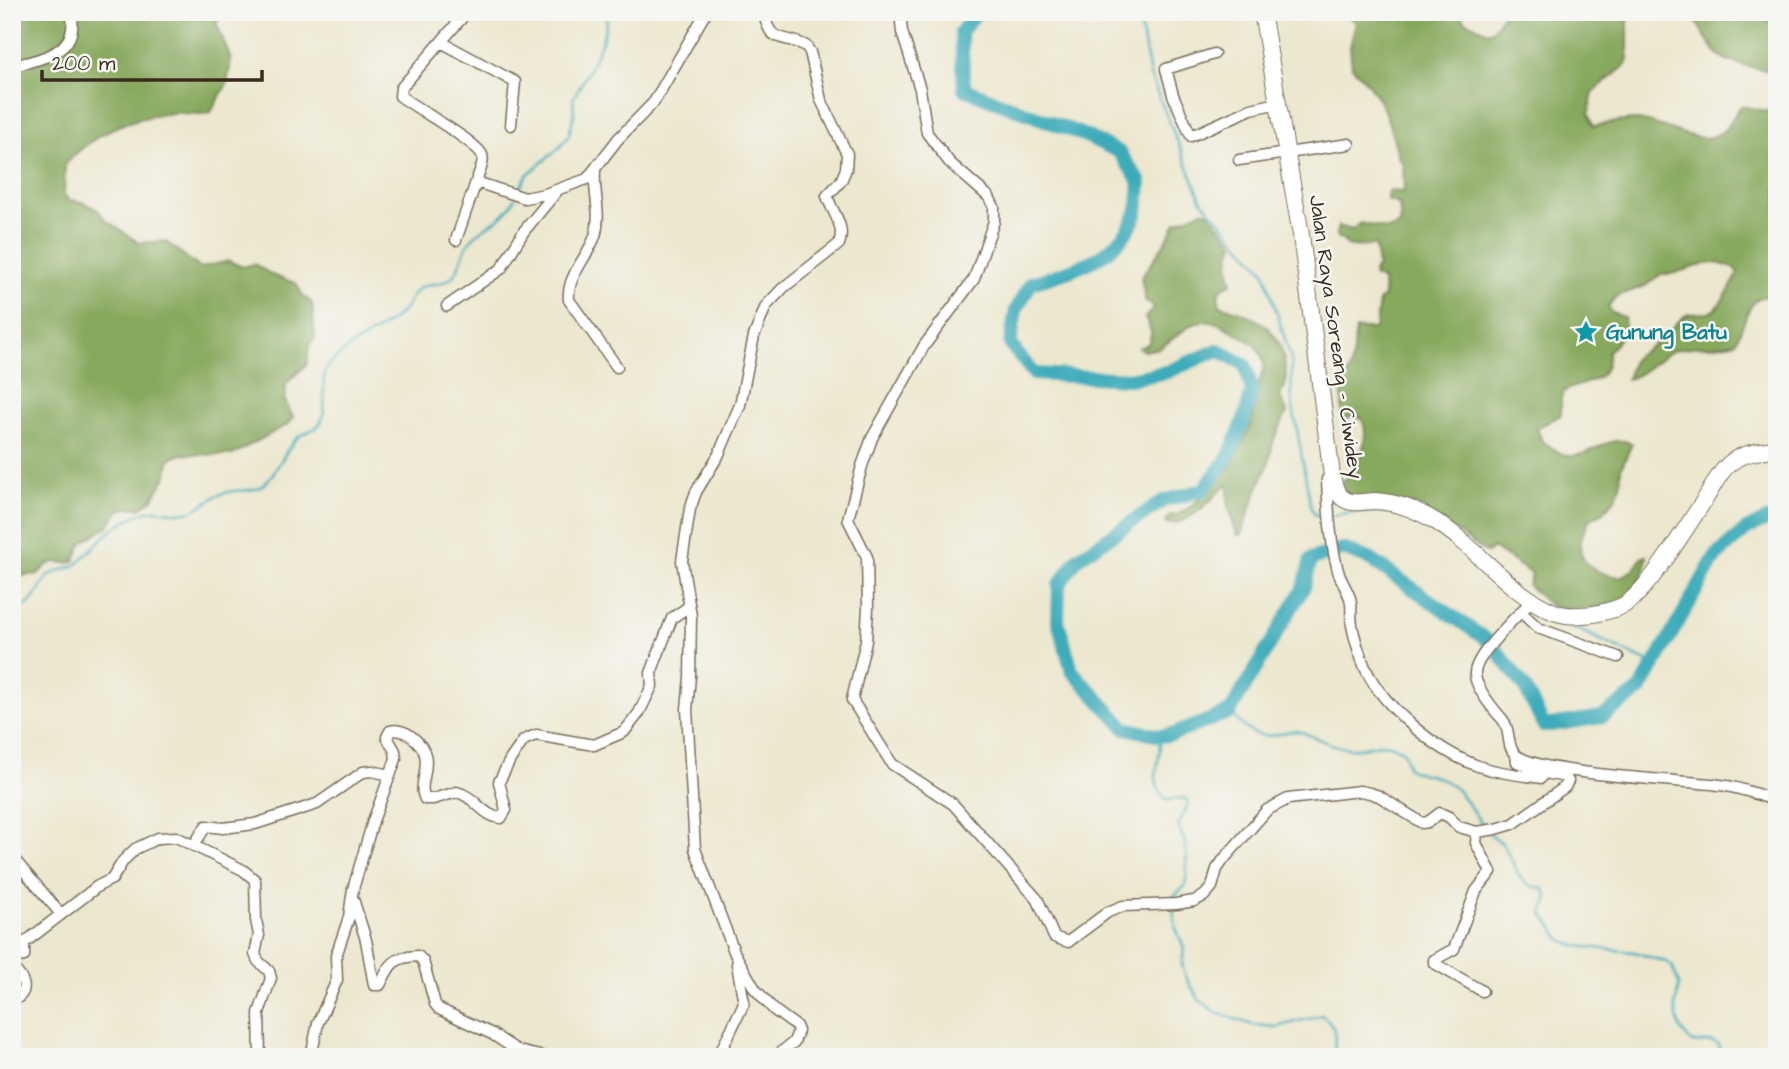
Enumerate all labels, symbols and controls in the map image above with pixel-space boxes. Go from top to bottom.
scale bar [42,38,262,82]
text: 200 m [52,49,116,78]
street label: Jalan Raya Soreang - Ciwidey [1300,193,1370,482]
place icon: Gunung Batu [1572,318,1600,346]
place label: Gunung Batu [1606,318,1727,349]

